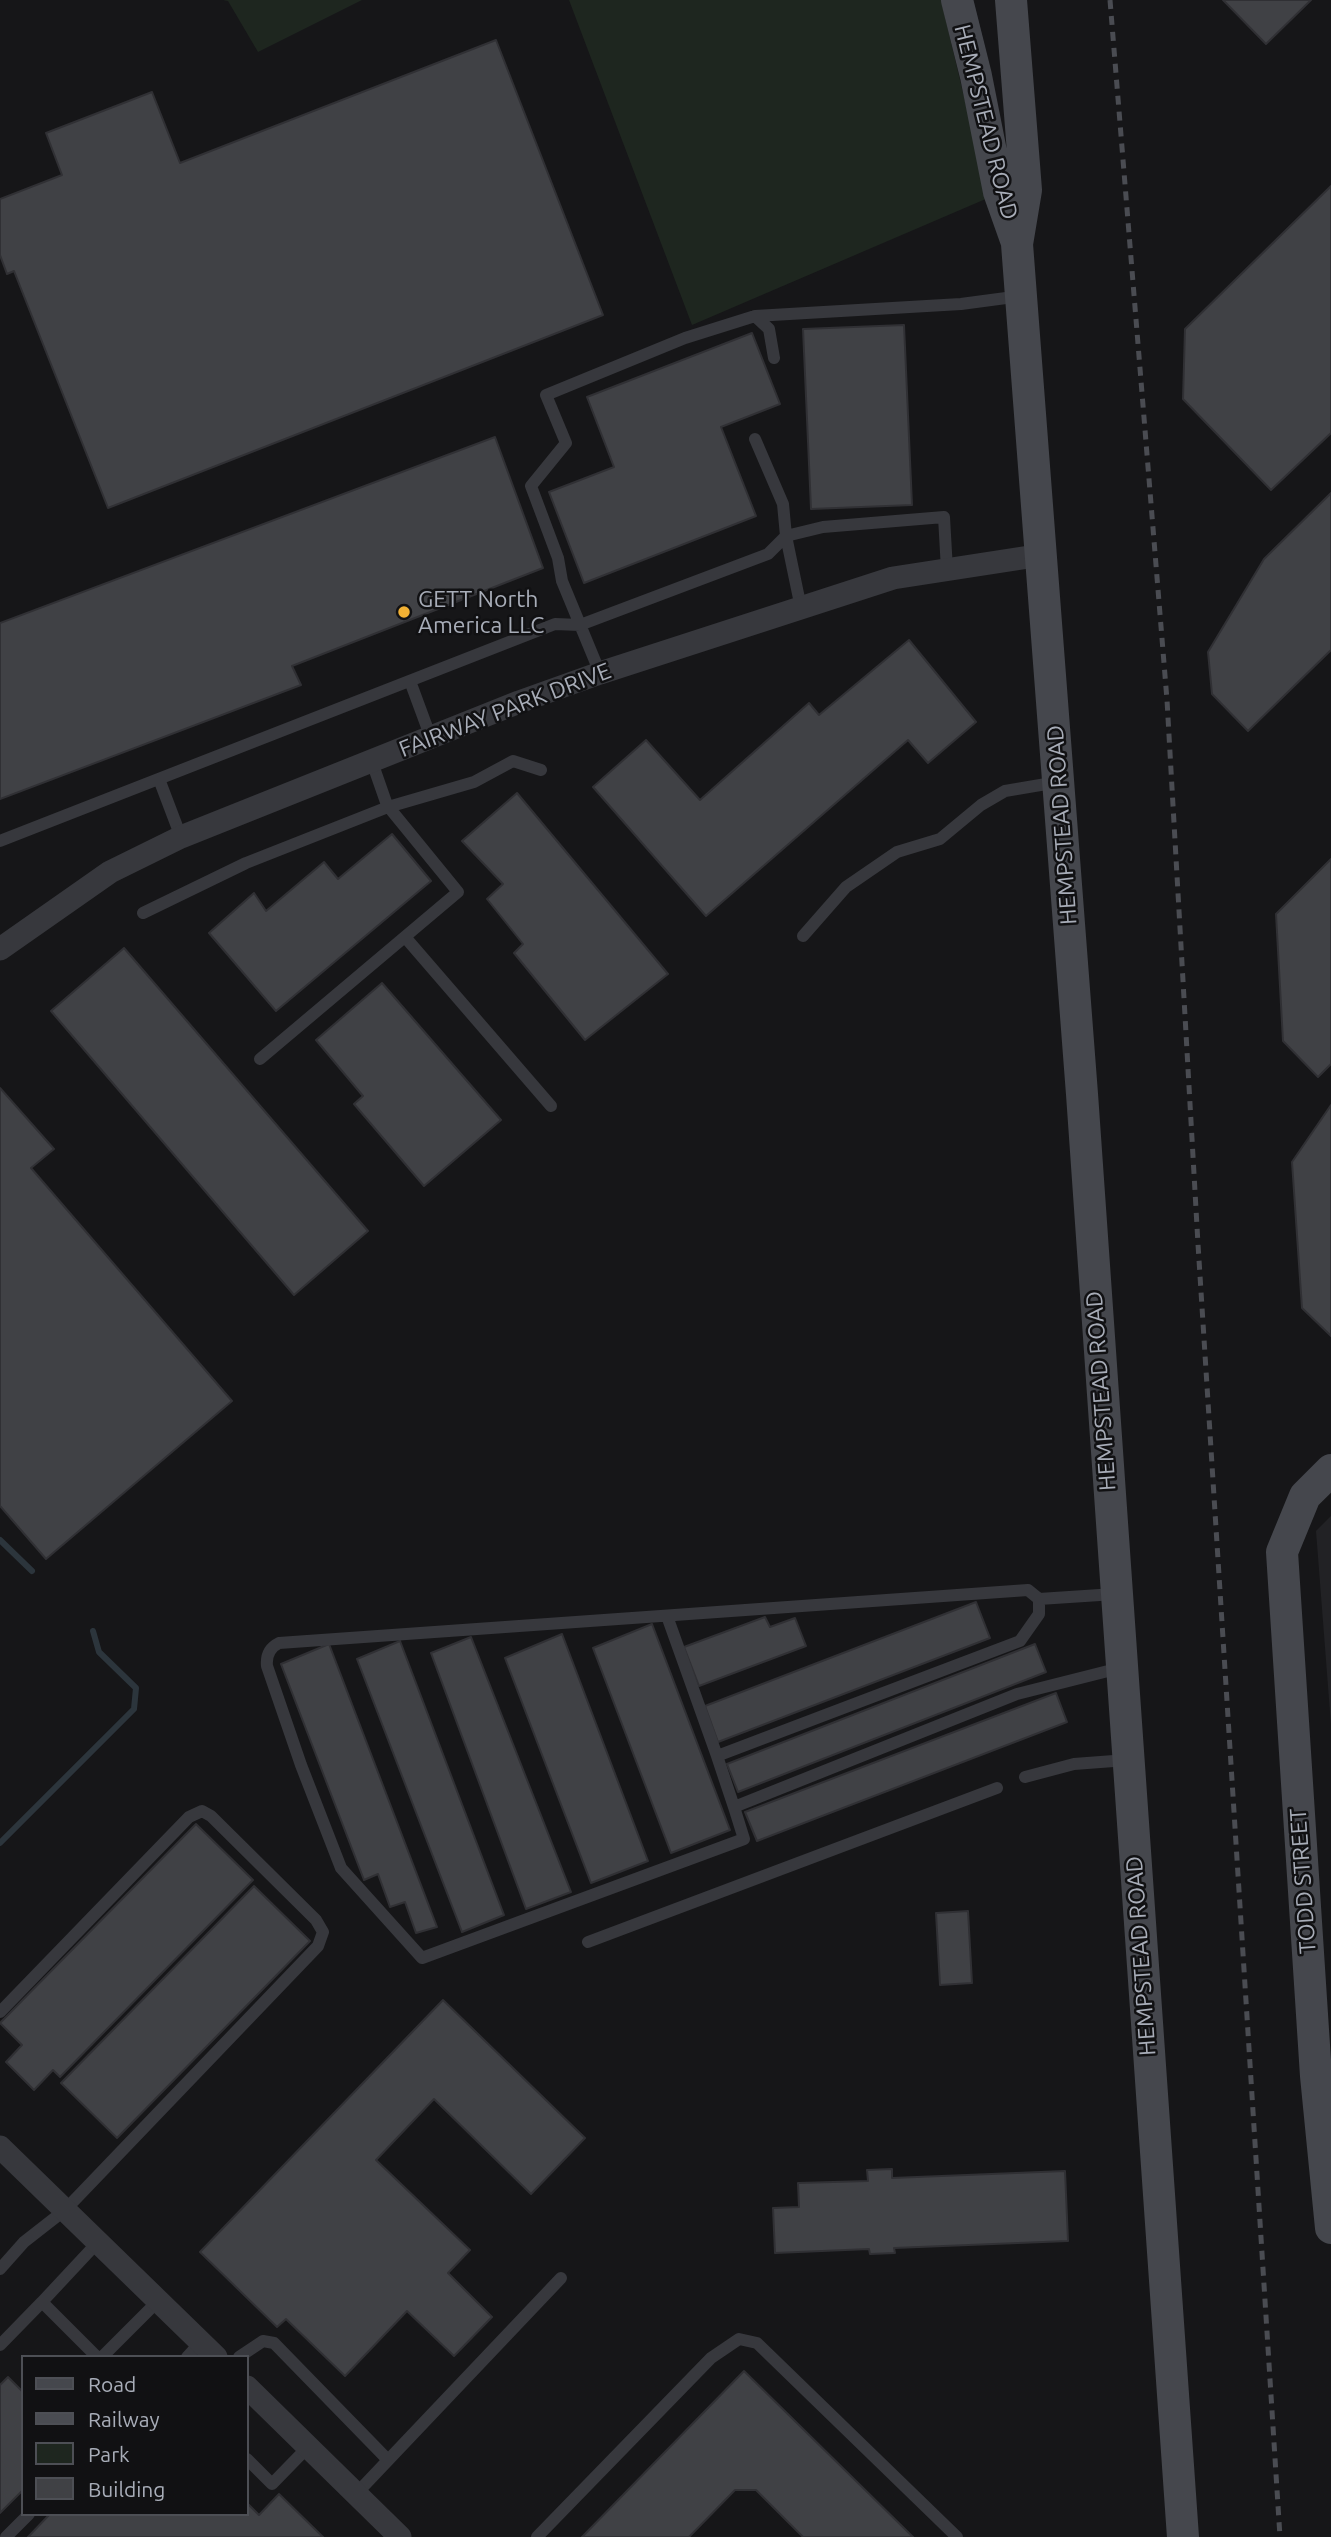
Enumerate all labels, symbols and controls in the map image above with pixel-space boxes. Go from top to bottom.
street label: HEMPSTEAD ROAD [948,21,1024,223]
place label: GETT North America LLC [418,585,544,639]
marker: GETT North America LLC [396,604,412,620]
street label: FAIRWAY PARK DRIVE [395,657,615,763]
street label: HEMPSTEAD ROAD [1041,724,1083,926]
street label: HEMPSTEAD ROAD [1080,1290,1122,1492]
street label: TODD STREET [1284,1807,1322,1955]
street label: HEMPSTEAD ROAD [1120,1855,1162,2057]
legend [21,2355,248,2516]
text: Road [88,2372,136,2396]
text: Railway [88,2407,160,2431]
text: Park [88,2442,130,2466]
text: Building [88,2477,165,2501]

